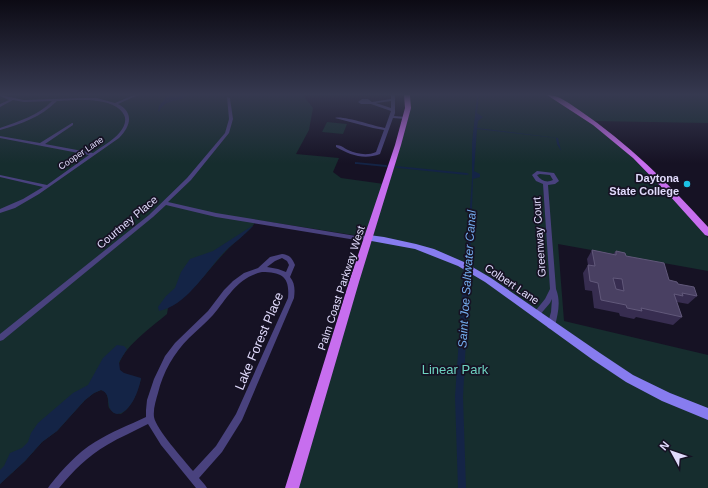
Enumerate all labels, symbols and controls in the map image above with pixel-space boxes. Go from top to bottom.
street label: Cooper Lane [57,134,105,172]
place label: Daytona State College [609,172,680,197]
marker: Daytona State College [682,179,692,189]
street label: Courtney Place [94,193,160,251]
street label: Greenway Court [530,197,548,277]
water label: Saint Joe Saltwater Canal [455,209,479,348]
street label: Palm Coast Parkway West [315,224,367,352]
street label: Colbert Lane [483,261,541,307]
street label: Lake Forest Place [232,290,286,392]
park label: Linear Park [422,362,489,377]
north arrow [652,432,692,472]
text: N [657,439,672,452]

